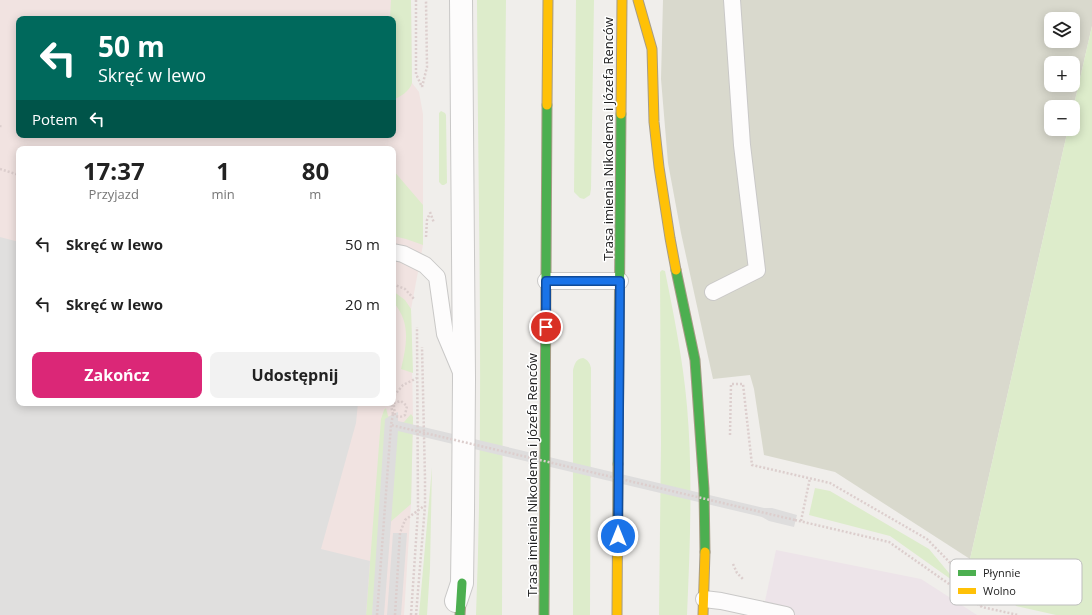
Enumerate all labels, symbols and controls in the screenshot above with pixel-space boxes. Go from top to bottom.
map controls [1044,12,1080,136]
button: layers [1044,12,1080,48]
street label: Trasa imienia Nikodema i Józefa Renców [599,17,617,261]
text: 50 m [98,27,165,65]
icon: left [32,32,84,84]
button: + [1044,56,1080,92]
text: Skręć w lewo [98,63,206,87]
button: − [1044,100,1080,136]
icon: left [86,108,108,130]
text: Potem [32,109,78,129]
text: 17:37 [83,154,145,187]
text: 1 [216,154,230,187]
text: 80 [302,154,329,187]
text: Przyjazd [89,185,139,203]
text: min [211,185,235,203]
text: m [309,185,321,203]
icon: left [32,233,54,255]
text: Skręć w lewo [66,234,163,254]
text: 50 m [345,234,380,254]
icon: left [32,293,54,315]
text: Skręć w lewo [66,294,163,314]
text: 20 m [345,294,380,314]
pin [529,310,563,344]
icon: arrive [535,316,557,338]
button: Zakończ [32,352,202,398]
button: Udostępnij [210,352,380,398]
street label: Trasa imienia Nikodema i Józefa Renców [523,353,541,597]
position arrow [597,515,639,557]
legend [950,559,1082,605]
text: Płynnie [983,565,1020,580]
text: Wolno [983,583,1016,598]

